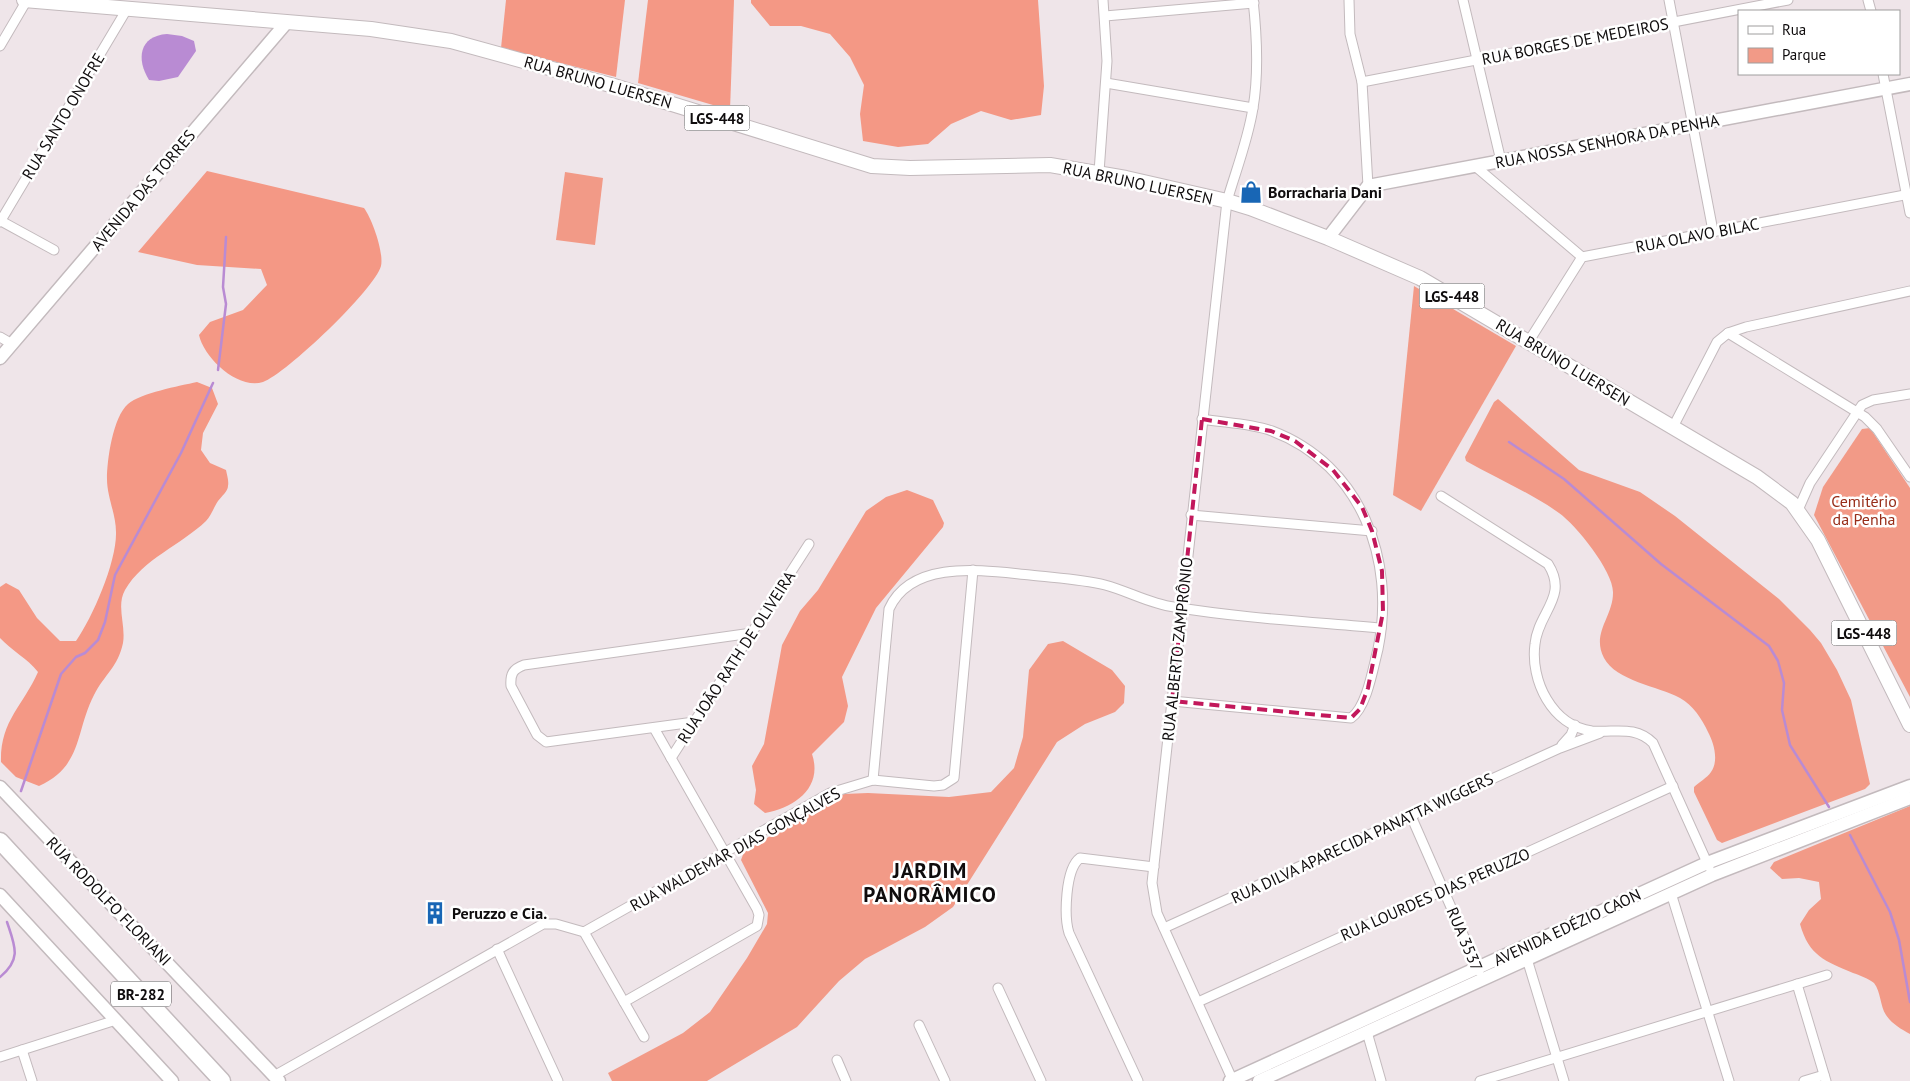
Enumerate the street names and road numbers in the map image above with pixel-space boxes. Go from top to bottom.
street label: RUA BORGES DE MEDEIROS [1480,13,1670,69]
street label: RUA SANTO ONOFRE [17,49,109,183]
street label: RUA BRUNO LUERSEN [522,51,674,113]
road number: LGS-448 [684,106,750,130]
street label: RUA NOSSA SENHORA DA PENHA [1493,109,1721,173]
street label: AVENIDA DAS TORRES [87,125,199,255]
street label: RUA BRUNO LUERSEN [1061,157,1215,209]
street label: RUA OLAVO BILAC [1634,213,1760,257]
road number: LGS-448 [1420,284,1484,308]
street label: RUA BRUNO LUERSEN [1492,314,1634,410]
street label: RUA ALBERTO ZAMPRÔNIO [1157,556,1197,742]
street label: RUA JOÃO RATH DE OLIVEIRA [673,566,800,747]
road number: LGS-448 [1832,620,1896,646]
street label: RUA DILVA APARECIDA PANATTA WIGGERS [1228,768,1496,908]
street label: RUA WALDEMAR DIAS GONÇALVES [626,783,844,915]
street label: RUA RODOLFO FLORIANI [42,832,176,970]
street label: RUA LOURDES DIAS PERUZZO [1337,843,1533,945]
street label: AVENIDA EDÉZIO CAON [1490,884,1644,970]
street label: RUA 3537 [1443,904,1487,974]
road number: BR-282 [111,982,171,1006]

